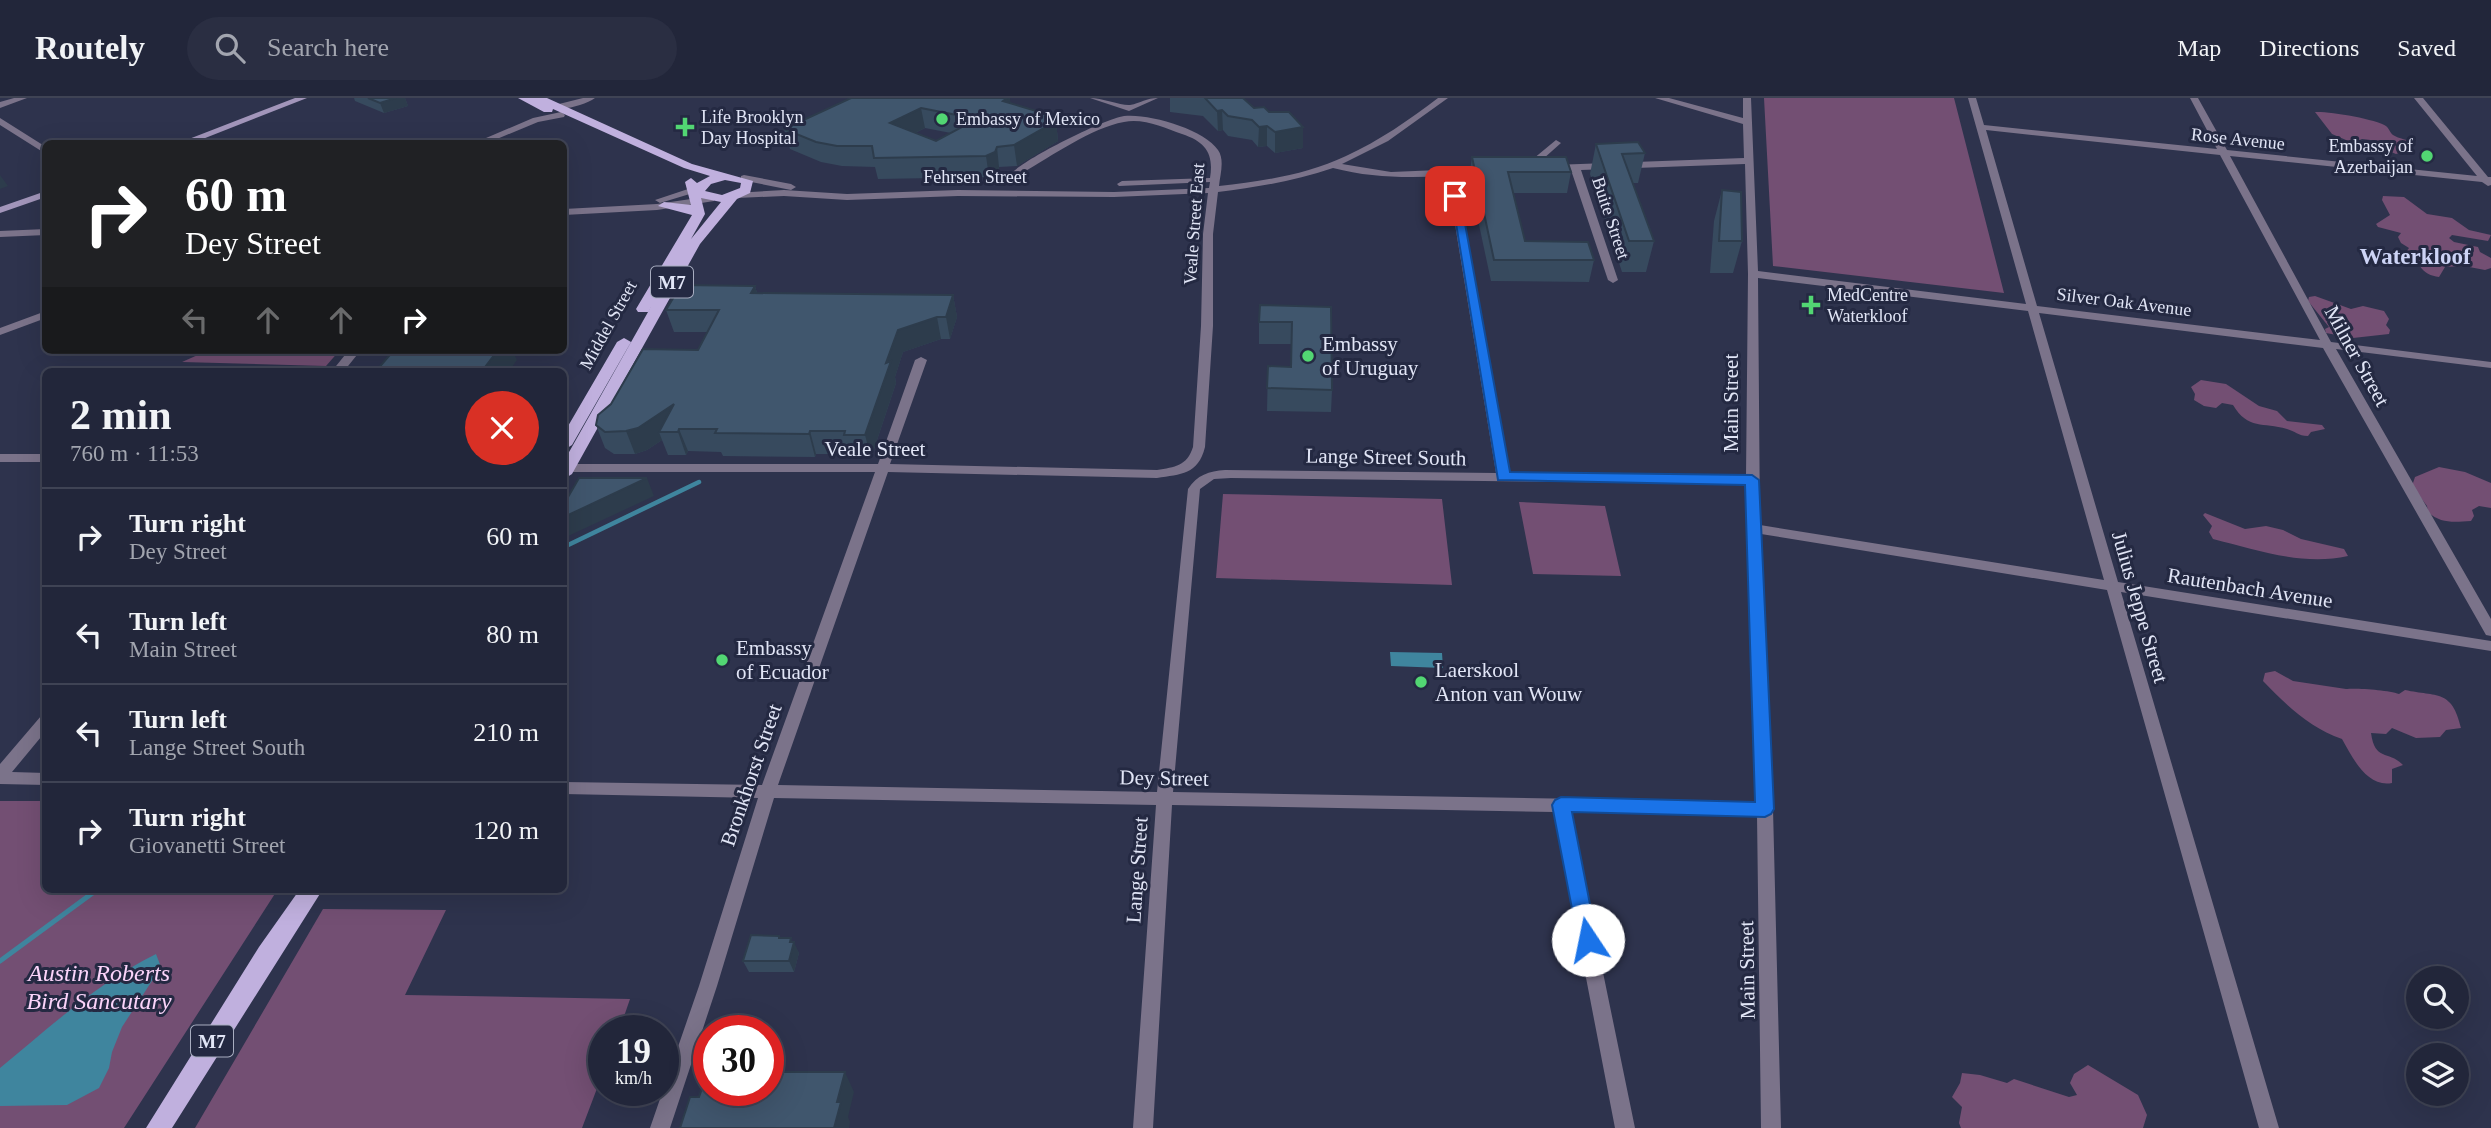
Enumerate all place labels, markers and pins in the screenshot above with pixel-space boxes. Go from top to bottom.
place label: Life Brooklyn Day Hospital [701,107,803,148]
place label: Embassy of Mexico [956,109,1100,129]
marker: Embassy of Mexico [934,111,950,127]
marker: Life Brooklyn Day Hospital [675,117,695,137]
place label: Embassy of Azerbaijan [2329,136,2413,177]
marker: Embassy of Azerbaijan [2419,148,2435,164]
pin [1425,166,1485,226]
place label: MedCentre Waterkloof [1827,285,1908,326]
marker: MedCentre Waterkloof [1801,295,1821,315]
place label: Embassy of Uruguay [1322,332,1419,380]
marker: Embassy of Uruguay [1300,348,1316,364]
place label: Embassy of Ecuador [736,636,829,684]
marker: Embassy of Ecuador [714,652,730,668]
place label: Laerskool Anton van Wouw [1435,658,1583,706]
marker: Laerskool Anton van Wouw [1413,674,1429,690]

